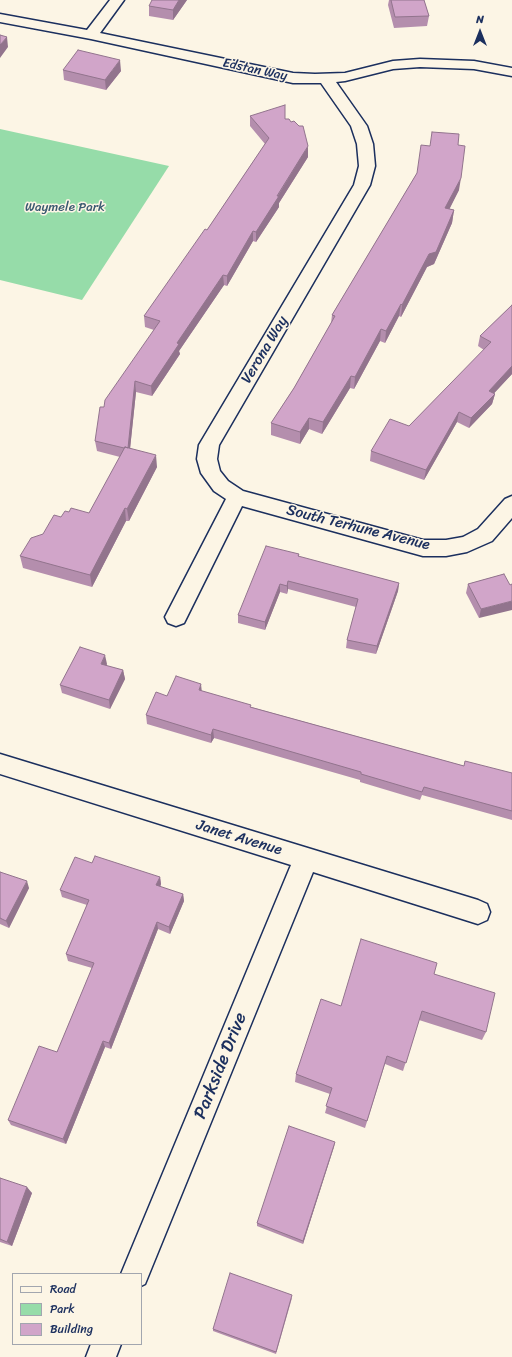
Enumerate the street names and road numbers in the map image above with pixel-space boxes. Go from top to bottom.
street label: Edstan Way [221,56,289,84]
street label: Verona Way [238,313,292,387]
street label: South Terhune Avenue [284,501,432,555]
street label: Janet Avenue [194,816,284,860]
street label: Parkside Drive [190,1010,252,1122]

